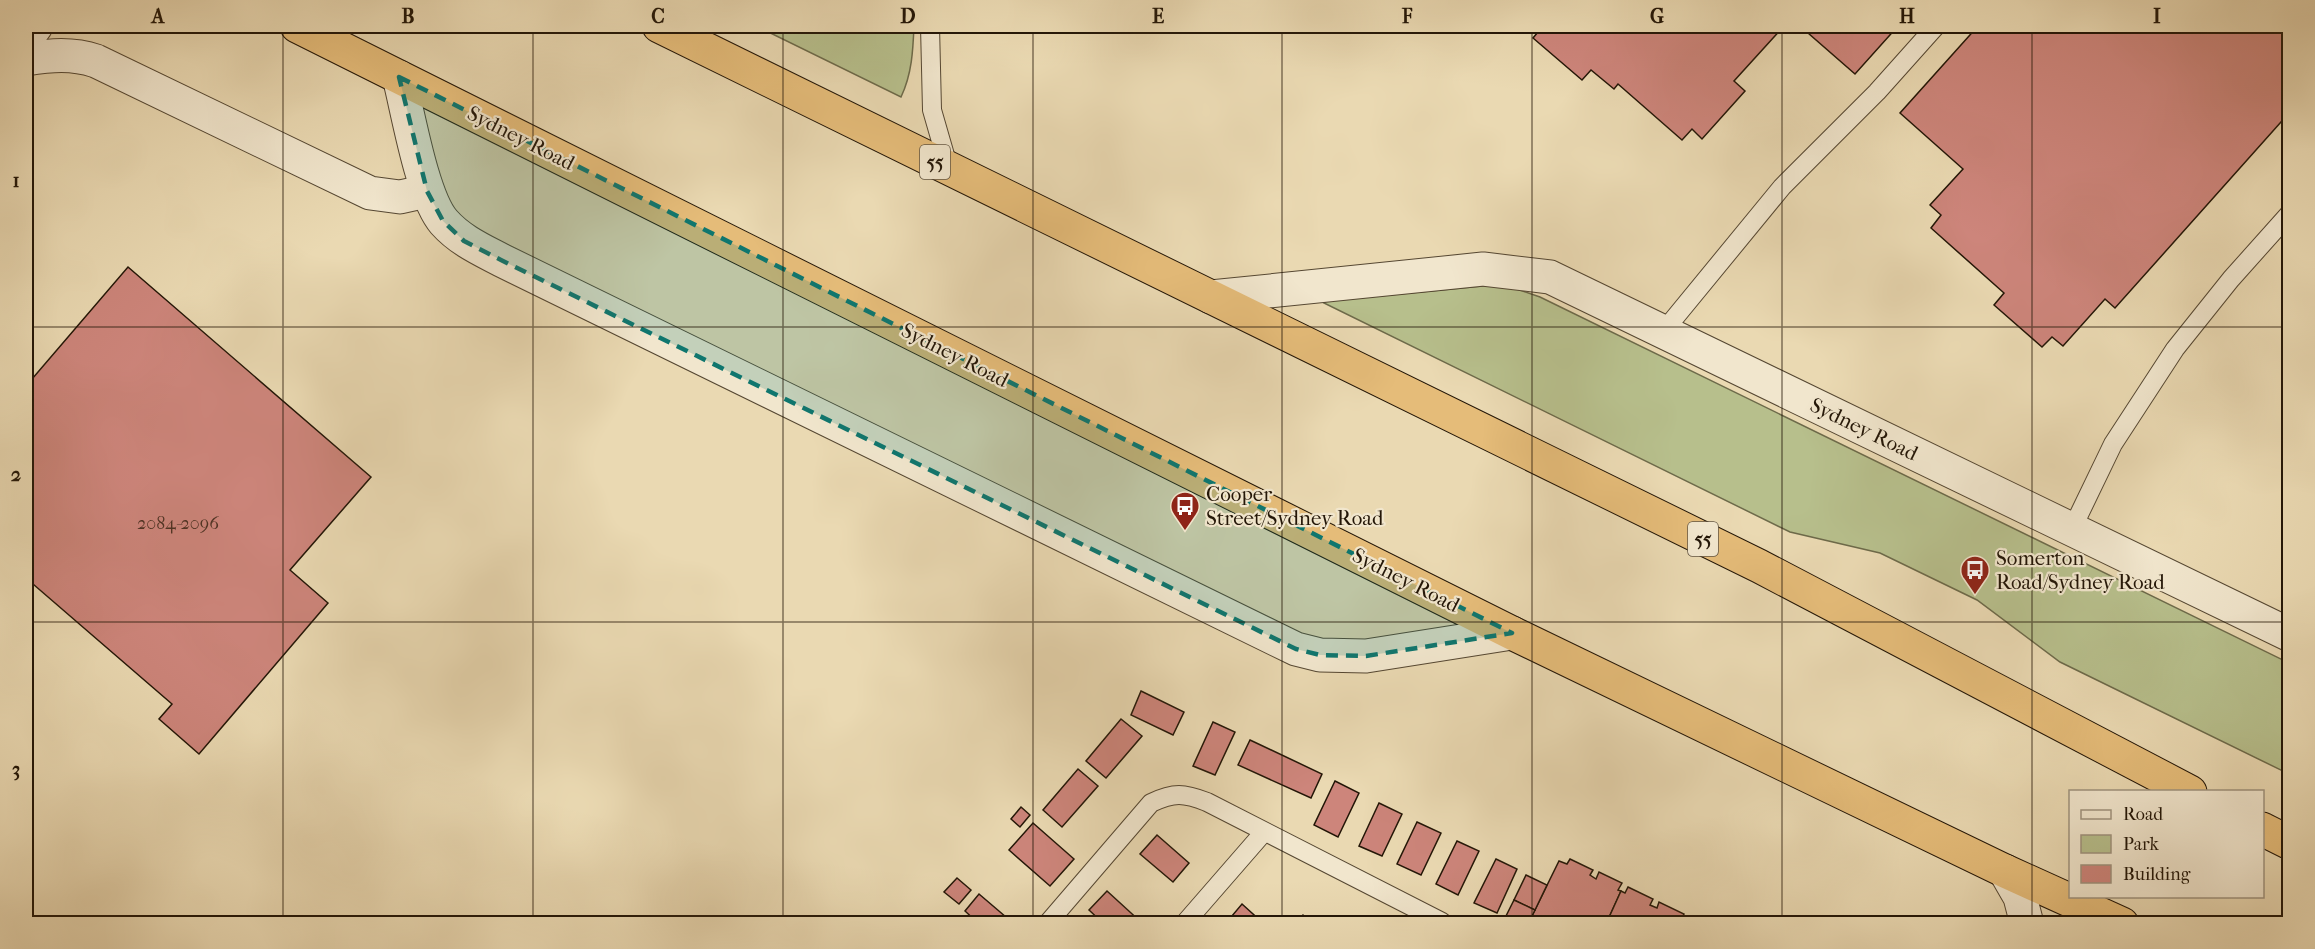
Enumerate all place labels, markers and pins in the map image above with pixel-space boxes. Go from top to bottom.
place label: Cooper Street/Sydney Road [1206,482,1384,530]
bus stop icon: Cooper Street/Sydney Road [1169,490,1201,532]
place label: Somerton Road/Sydney Road [1996,546,2165,594]
bus stop icon: Somerton Road/Sydney Road [1959,554,1991,596]

